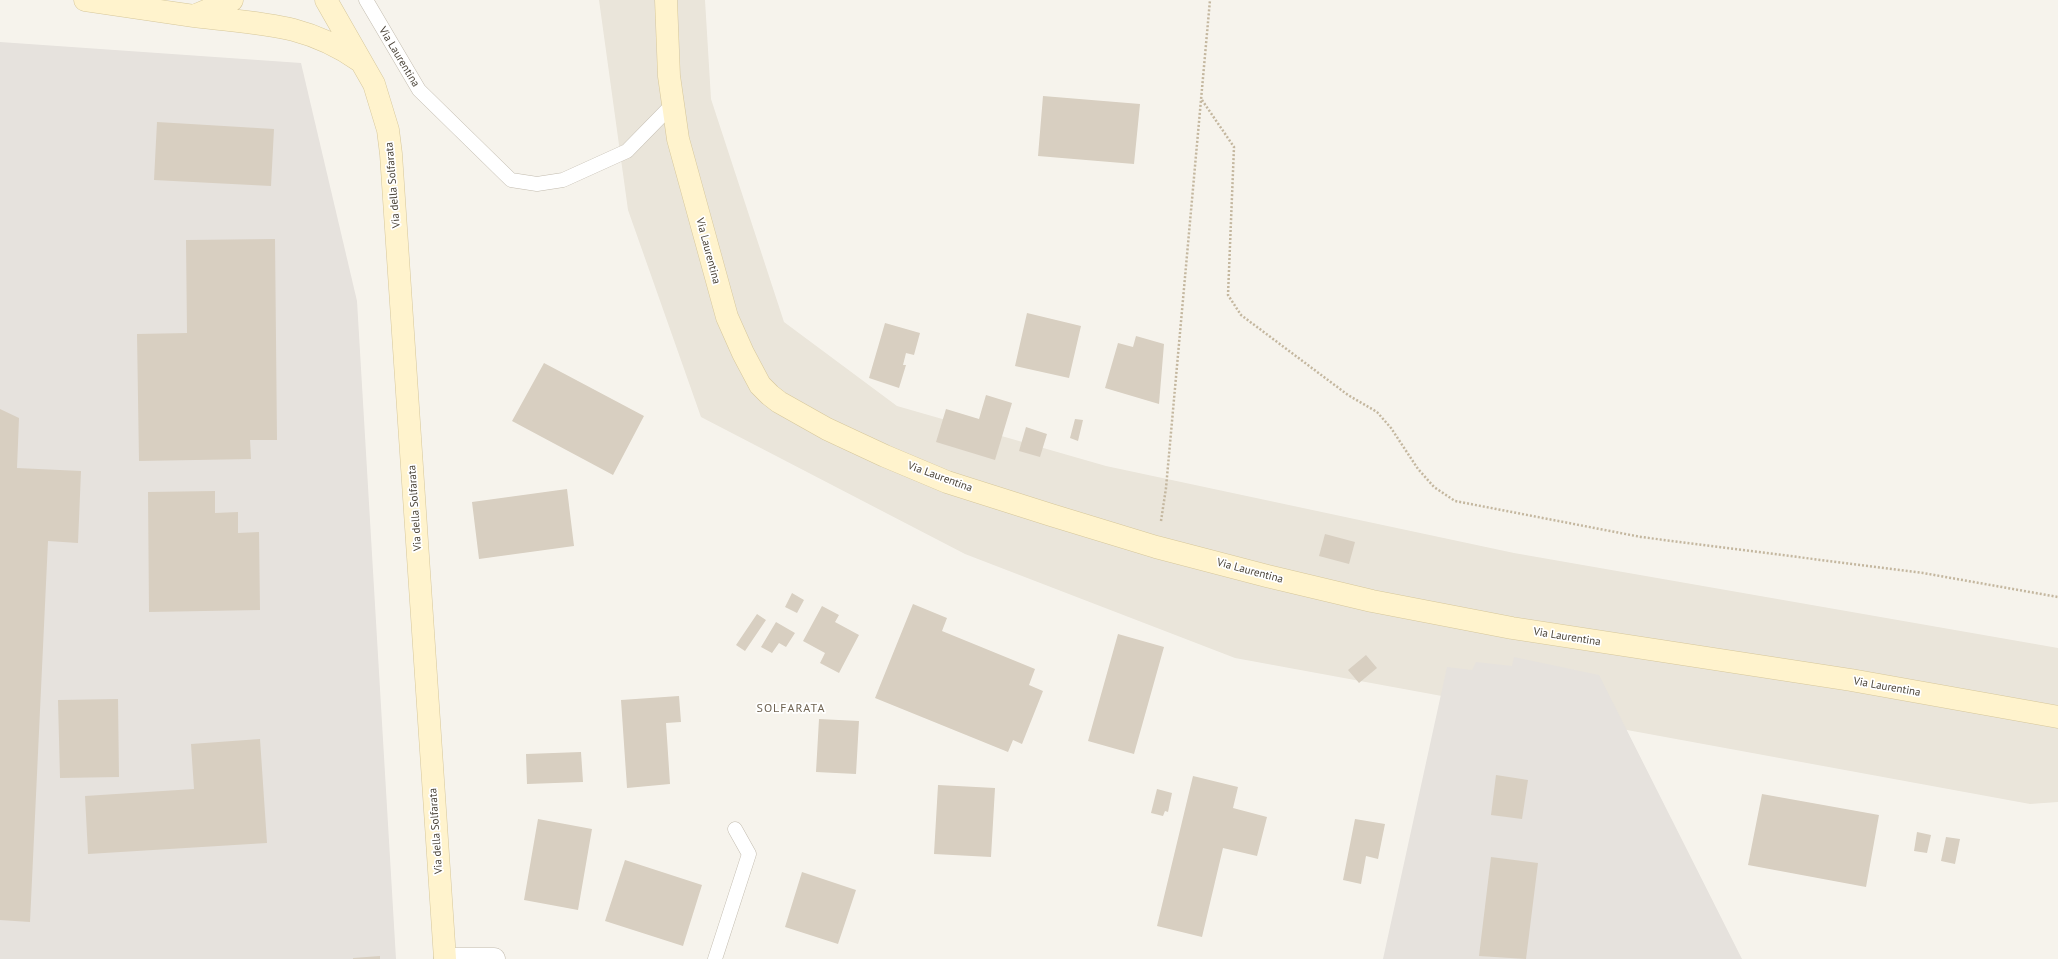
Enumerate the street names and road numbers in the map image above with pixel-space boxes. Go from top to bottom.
street label: Via Laurentina [376,24,422,90]
street label: Via della Solfarata [383,141,403,229]
street label: Via Laurentina [693,216,723,286]
street label: Via Laurentina [906,459,974,495]
street label: Via della Solfarata [405,465,425,551]
street label: Via Laurentina [1215,556,1285,586]
street label: Via Laurentina [1532,625,1602,649]
street label: Via Laurentina [1852,675,1922,699]
street label: Via della Solfarata [426,788,446,874]

